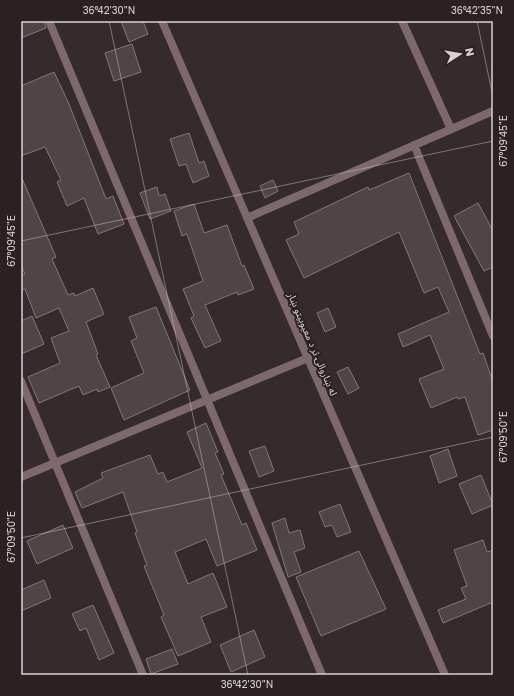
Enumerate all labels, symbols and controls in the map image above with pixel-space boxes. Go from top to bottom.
text: 36°42'30"N [83,4,135,16]
text: 36°42'35"N [451,4,503,16]
north arrow [440,34,480,74]
text: N [463,46,477,57]
text: 67°09'45"E [497,115,509,167]
text: 67°09'45"E [5,215,17,267]
street label: له ښاروالۍ تر د معیوبیتو ښار [284,290,340,398]
text: 67°09'50"E [497,411,509,463]
text: 67°09'50"E [5,511,17,563]
text: 36°42'30"N [221,678,273,690]

